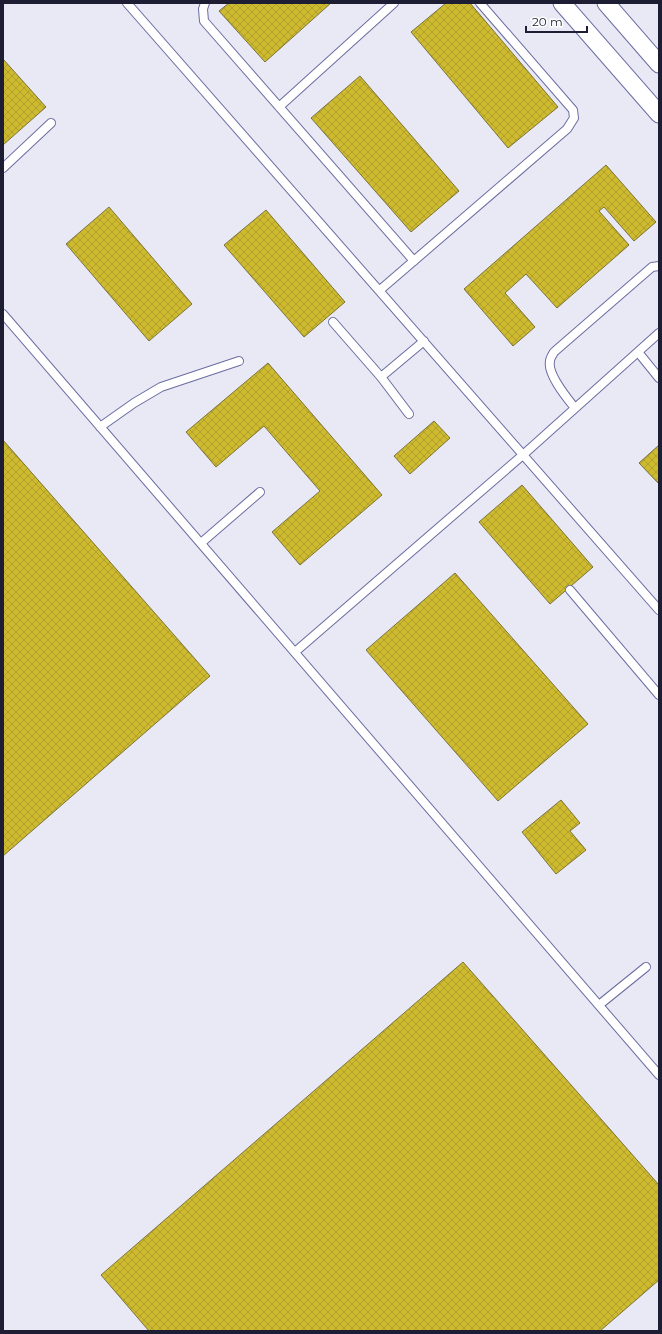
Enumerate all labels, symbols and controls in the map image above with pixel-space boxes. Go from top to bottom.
scale bar [526,8,587,34]
text: 20 m [532,14,563,29]

